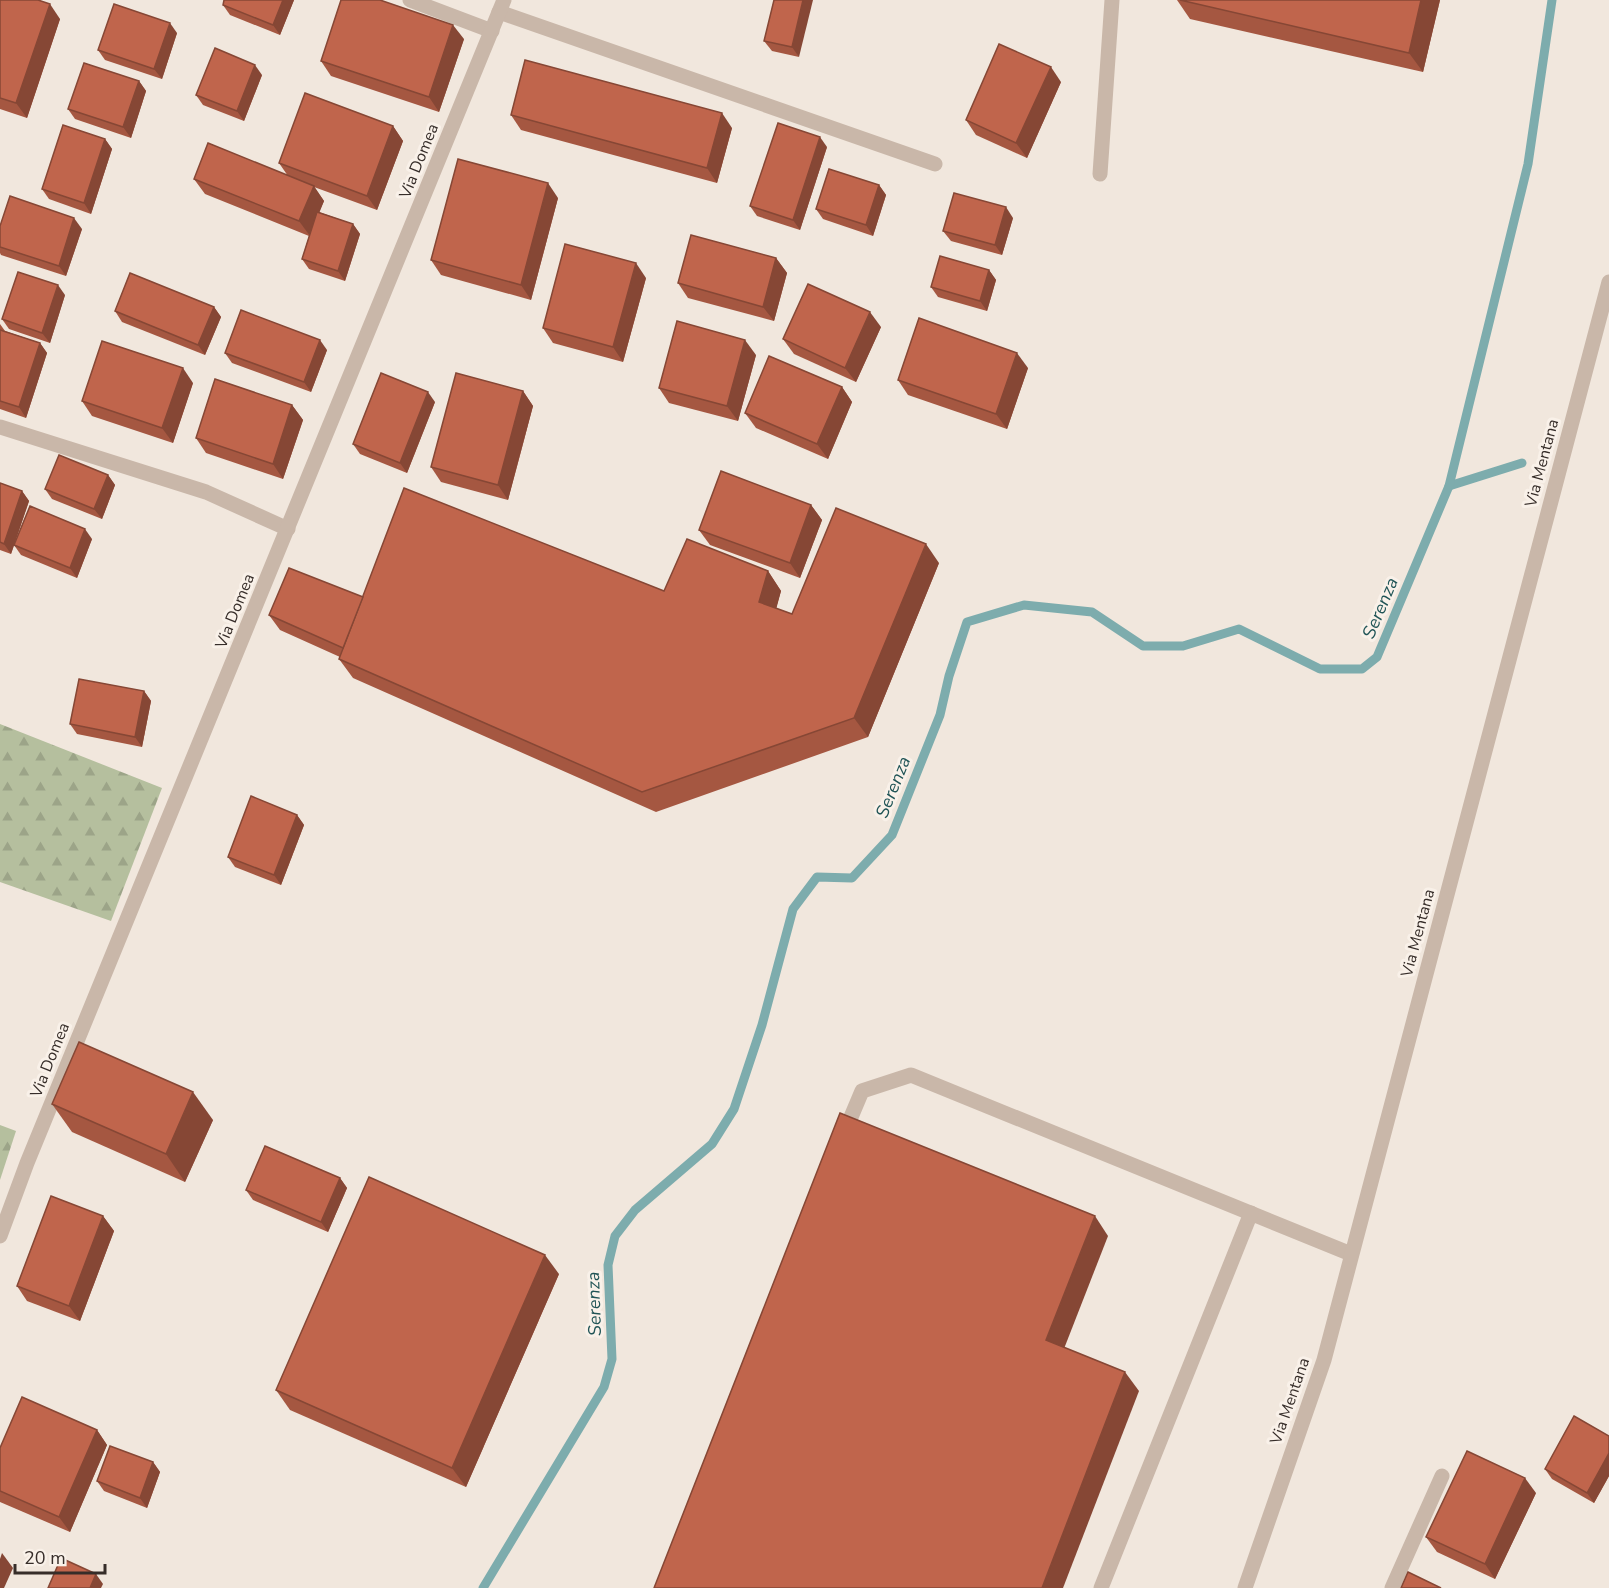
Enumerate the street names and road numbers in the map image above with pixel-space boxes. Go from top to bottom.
street label: Via Domea [394,120,444,203]
street label: Via Mentana [1519,417,1564,510]
street label: Via Domea [210,570,260,653]
street label: Via Mentana [1395,887,1440,980]
street label: Via Domea [25,1019,75,1102]
street label: Via Mentana [1265,1355,1315,1448]

